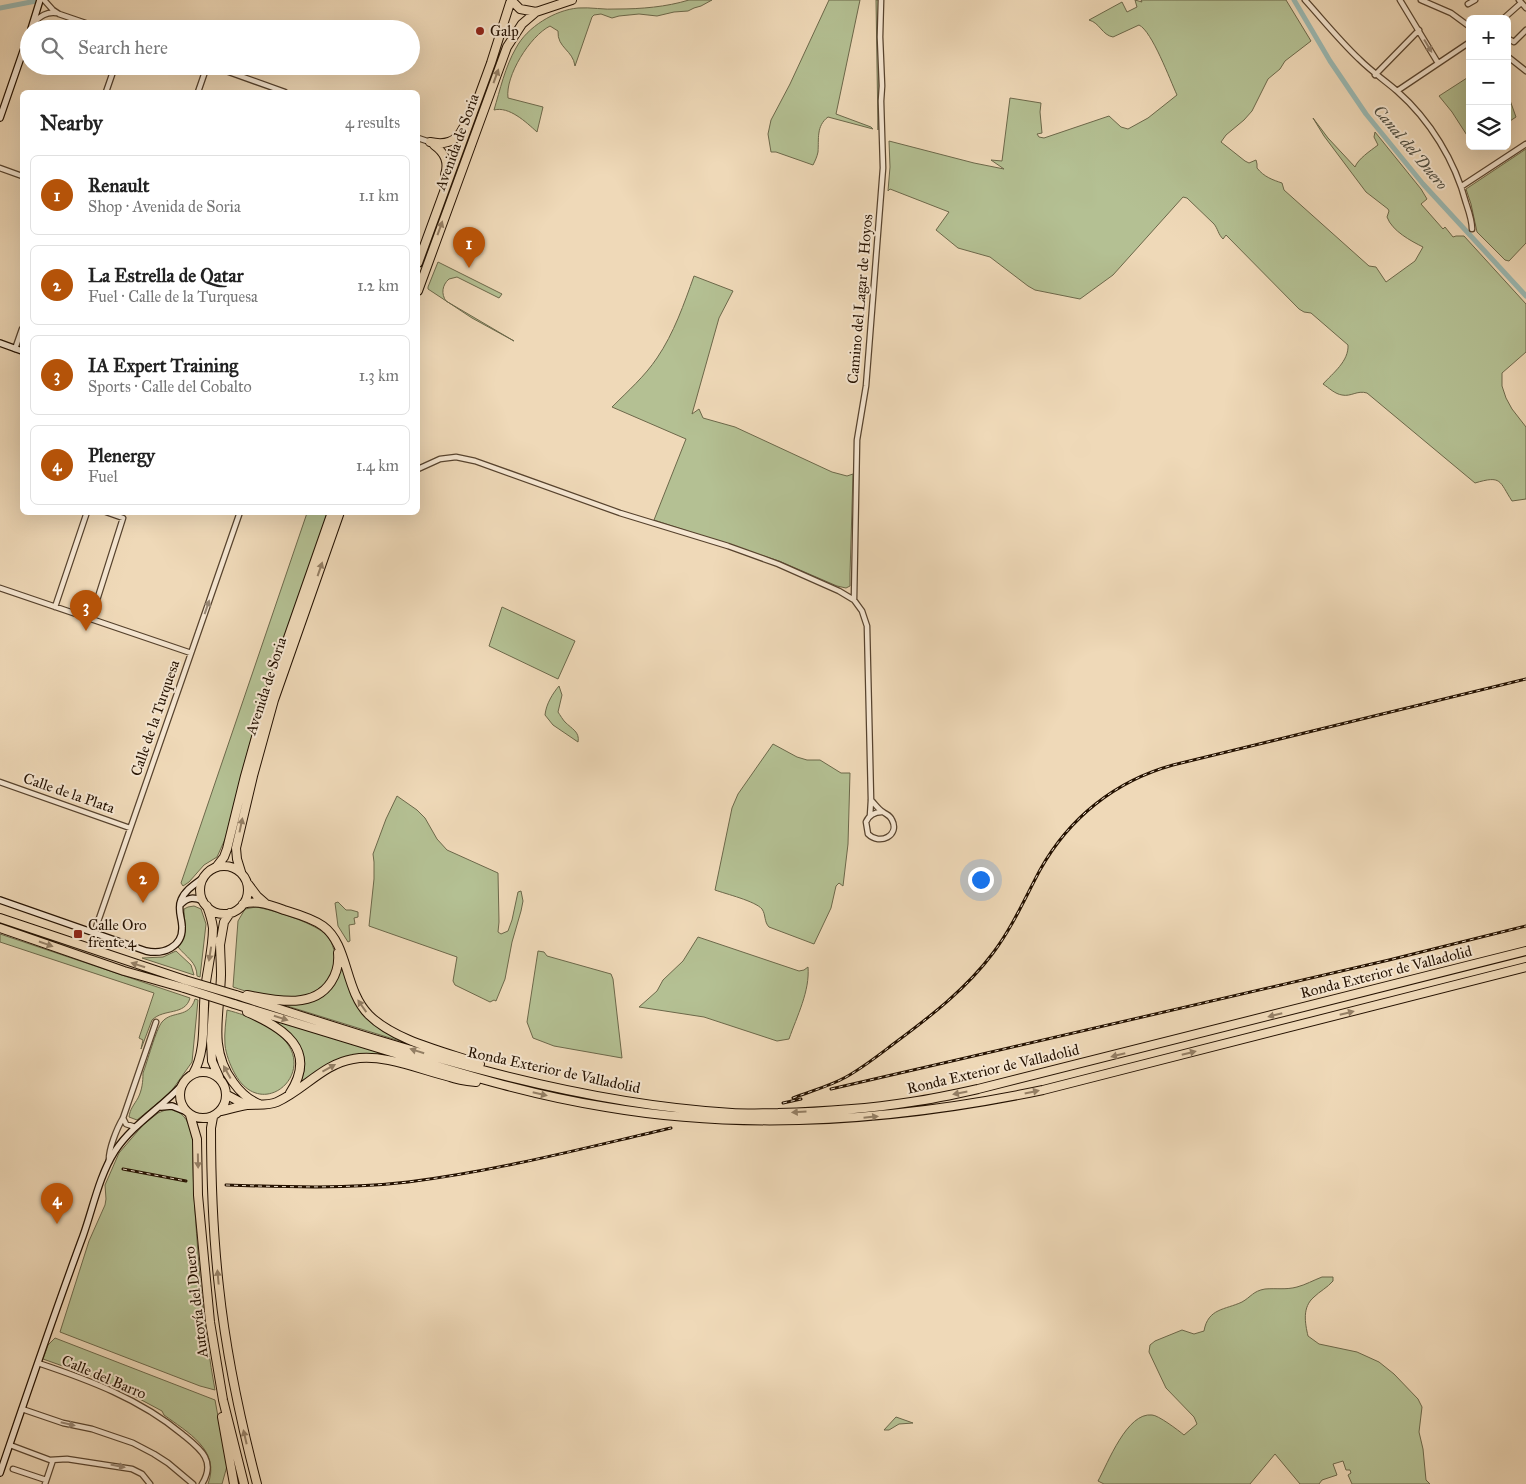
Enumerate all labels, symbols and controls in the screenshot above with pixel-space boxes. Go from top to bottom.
map controls [1466,15,1511,150]
button: + [1466,15,1511,60]
search box [20,20,420,75]
place label: Galp [490,22,519,40]
marker: Galp [474,25,486,37]
icon: search [38,34,66,62]
text: Search here [78,36,168,59]
one-way arrow [1424,40,1433,53]
button: − [1466,60,1511,105]
one-way arrow [493,68,500,83]
street label: Avenida de Soria [431,91,483,194]
water label: Canal del Duero [1370,101,1452,194]
button: layers [1466,105,1511,150]
text: Nearby [40,110,103,136]
text: 4 results [345,113,400,132]
text: Renault [88,174,149,197]
text: 1 [54,186,60,205]
text: 1.1 km [359,186,399,205]
text: Shop · Avenida de Soria [88,197,241,216]
street label: Camino del Lagar de Hoyos [844,213,876,385]
one-way arrow [437,221,444,236]
pin: 1 [453,227,485,268]
text: La Estrella de Qatar [88,264,244,287]
text: 2 [53,276,61,295]
text: 1.2 km [357,276,399,295]
text: Fuel · Calle de la Turquesa [88,287,258,306]
text: IA Expert Training [88,354,238,377]
text: 3 [54,366,60,385]
text: 1.3 km [359,366,399,385]
text: Sports · Calle del Cobalto [88,377,252,396]
text: Plenergy [88,444,155,467]
text: 4 [53,456,61,475]
text: 1.4 km [356,456,399,475]
text: Fuel [88,467,118,486]
one-way arrow [317,562,325,577]
pin: 3 [70,590,102,631]
one-way arrow [203,599,211,614]
street label: Avenida de Soria [241,634,290,738]
street label: Calle de la Turquesa [127,657,184,779]
street label: Calle de la Plata [21,769,118,817]
one-way arrow [237,817,245,832]
pin: 2 [127,862,159,903]
your location [968,867,994,893]
place label: Calle Oro frente 4 [88,916,147,951]
marker: Calle Oro frente 4 [72,928,84,940]
one-way arrow [39,940,54,948]
street label: Ronda Exterior de Valladolid [1298,942,1474,1002]
one-way arrow [206,946,214,962]
one-way arrow [131,960,146,968]
one-way arrow [357,999,367,1012]
one-way arrow [1339,1009,1354,1017]
one-way arrow [1268,1011,1283,1019]
one-way arrow [273,1015,288,1023]
street label: Ronda Exterior de Valladolid [905,1040,1081,1098]
street label: Ronda Exterior de Valladolid [466,1043,643,1097]
one-way arrow [409,1047,424,1055]
one-way arrow [1182,1049,1197,1057]
one-way arrow [1110,1051,1125,1059]
one-way arrow [322,1064,337,1072]
one-way arrow [222,1065,231,1078]
one-way arrow [1024,1088,1040,1096]
one-way arrow [952,1089,967,1097]
one-way arrow [533,1090,548,1098]
one-way arrow [790,1108,806,1116]
one-way arrow [863,1112,879,1120]
one-way arrow [194,1153,202,1169]
pin: 4 [41,1183,73,1224]
street label: Autovía del Duero [180,1245,212,1360]
one-way arrow [213,1268,221,1284]
street label: Calle del Barro [59,1351,149,1403]
one-way arrow [61,1420,76,1428]
one-way arrow [241,1429,249,1444]
one-way arrow [111,1463,127,1471]

